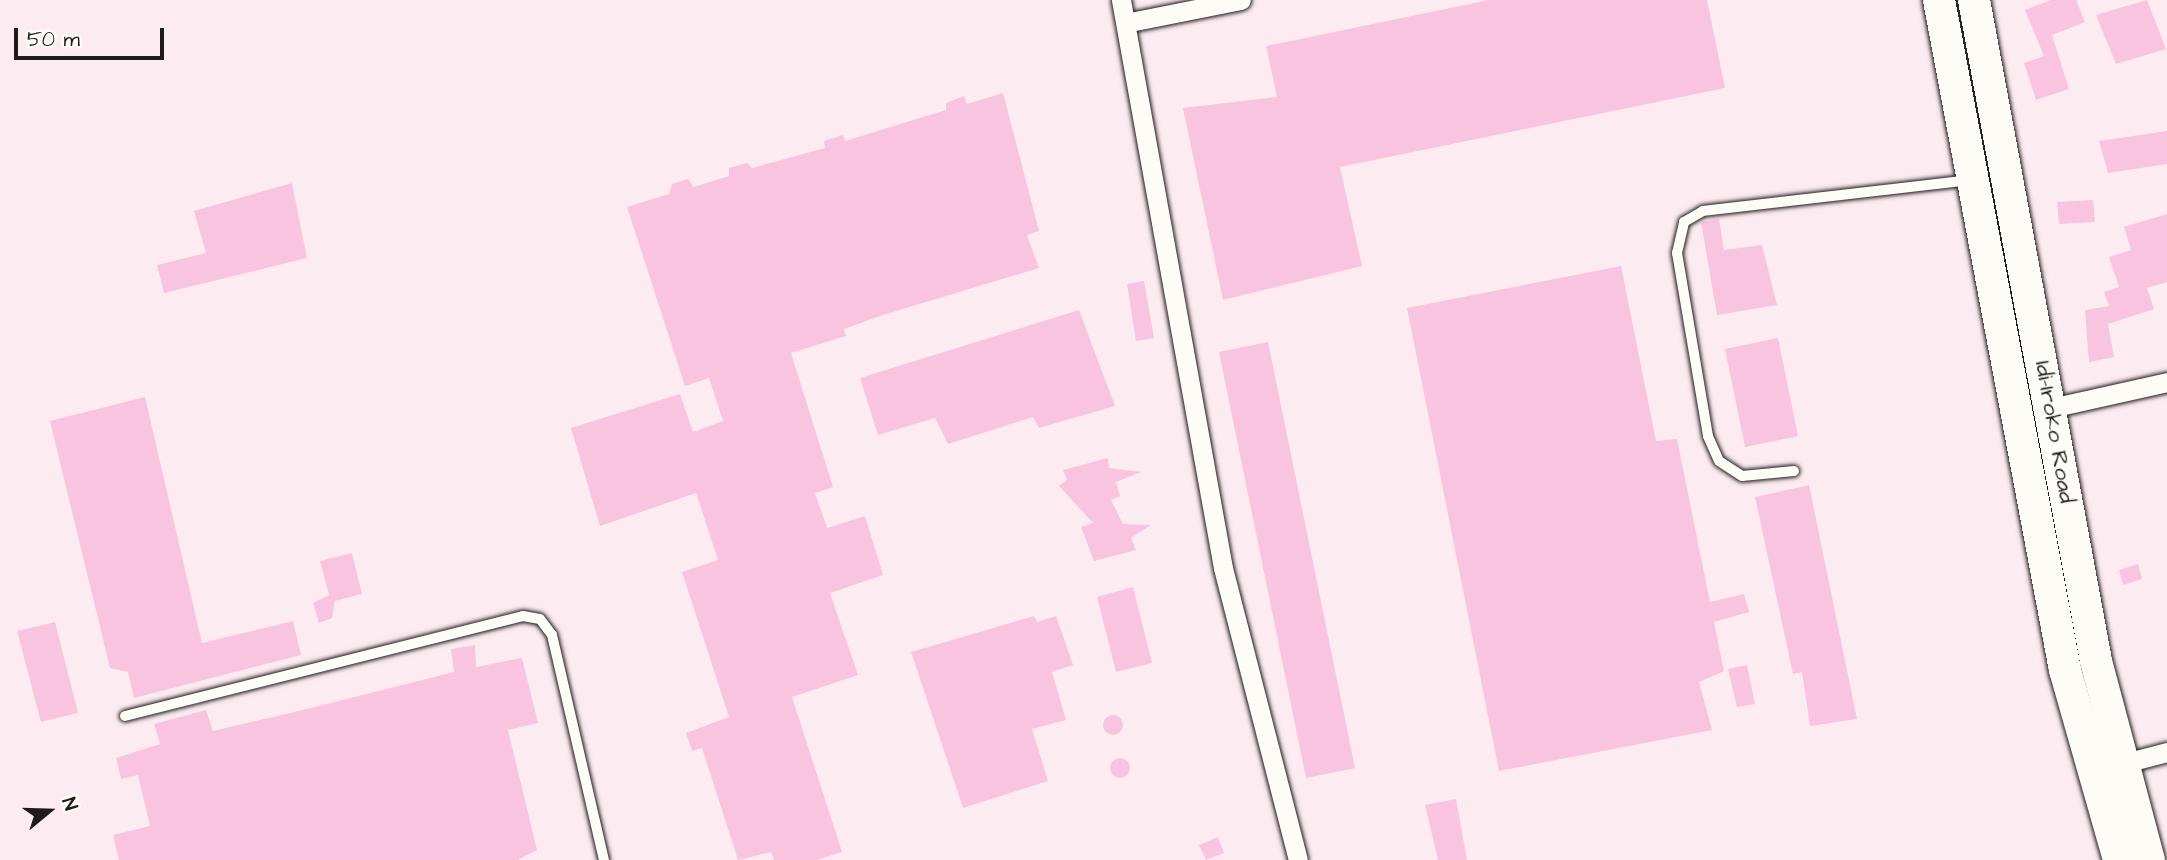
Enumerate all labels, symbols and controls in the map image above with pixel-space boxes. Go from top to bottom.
scale bar [18,14,168,58]
text: 50 m [27,25,80,54]
street label: Idi-Iroko Road [2029,359,2081,505]
north arrow [14,776,84,846]
text: N [55,794,84,814]

